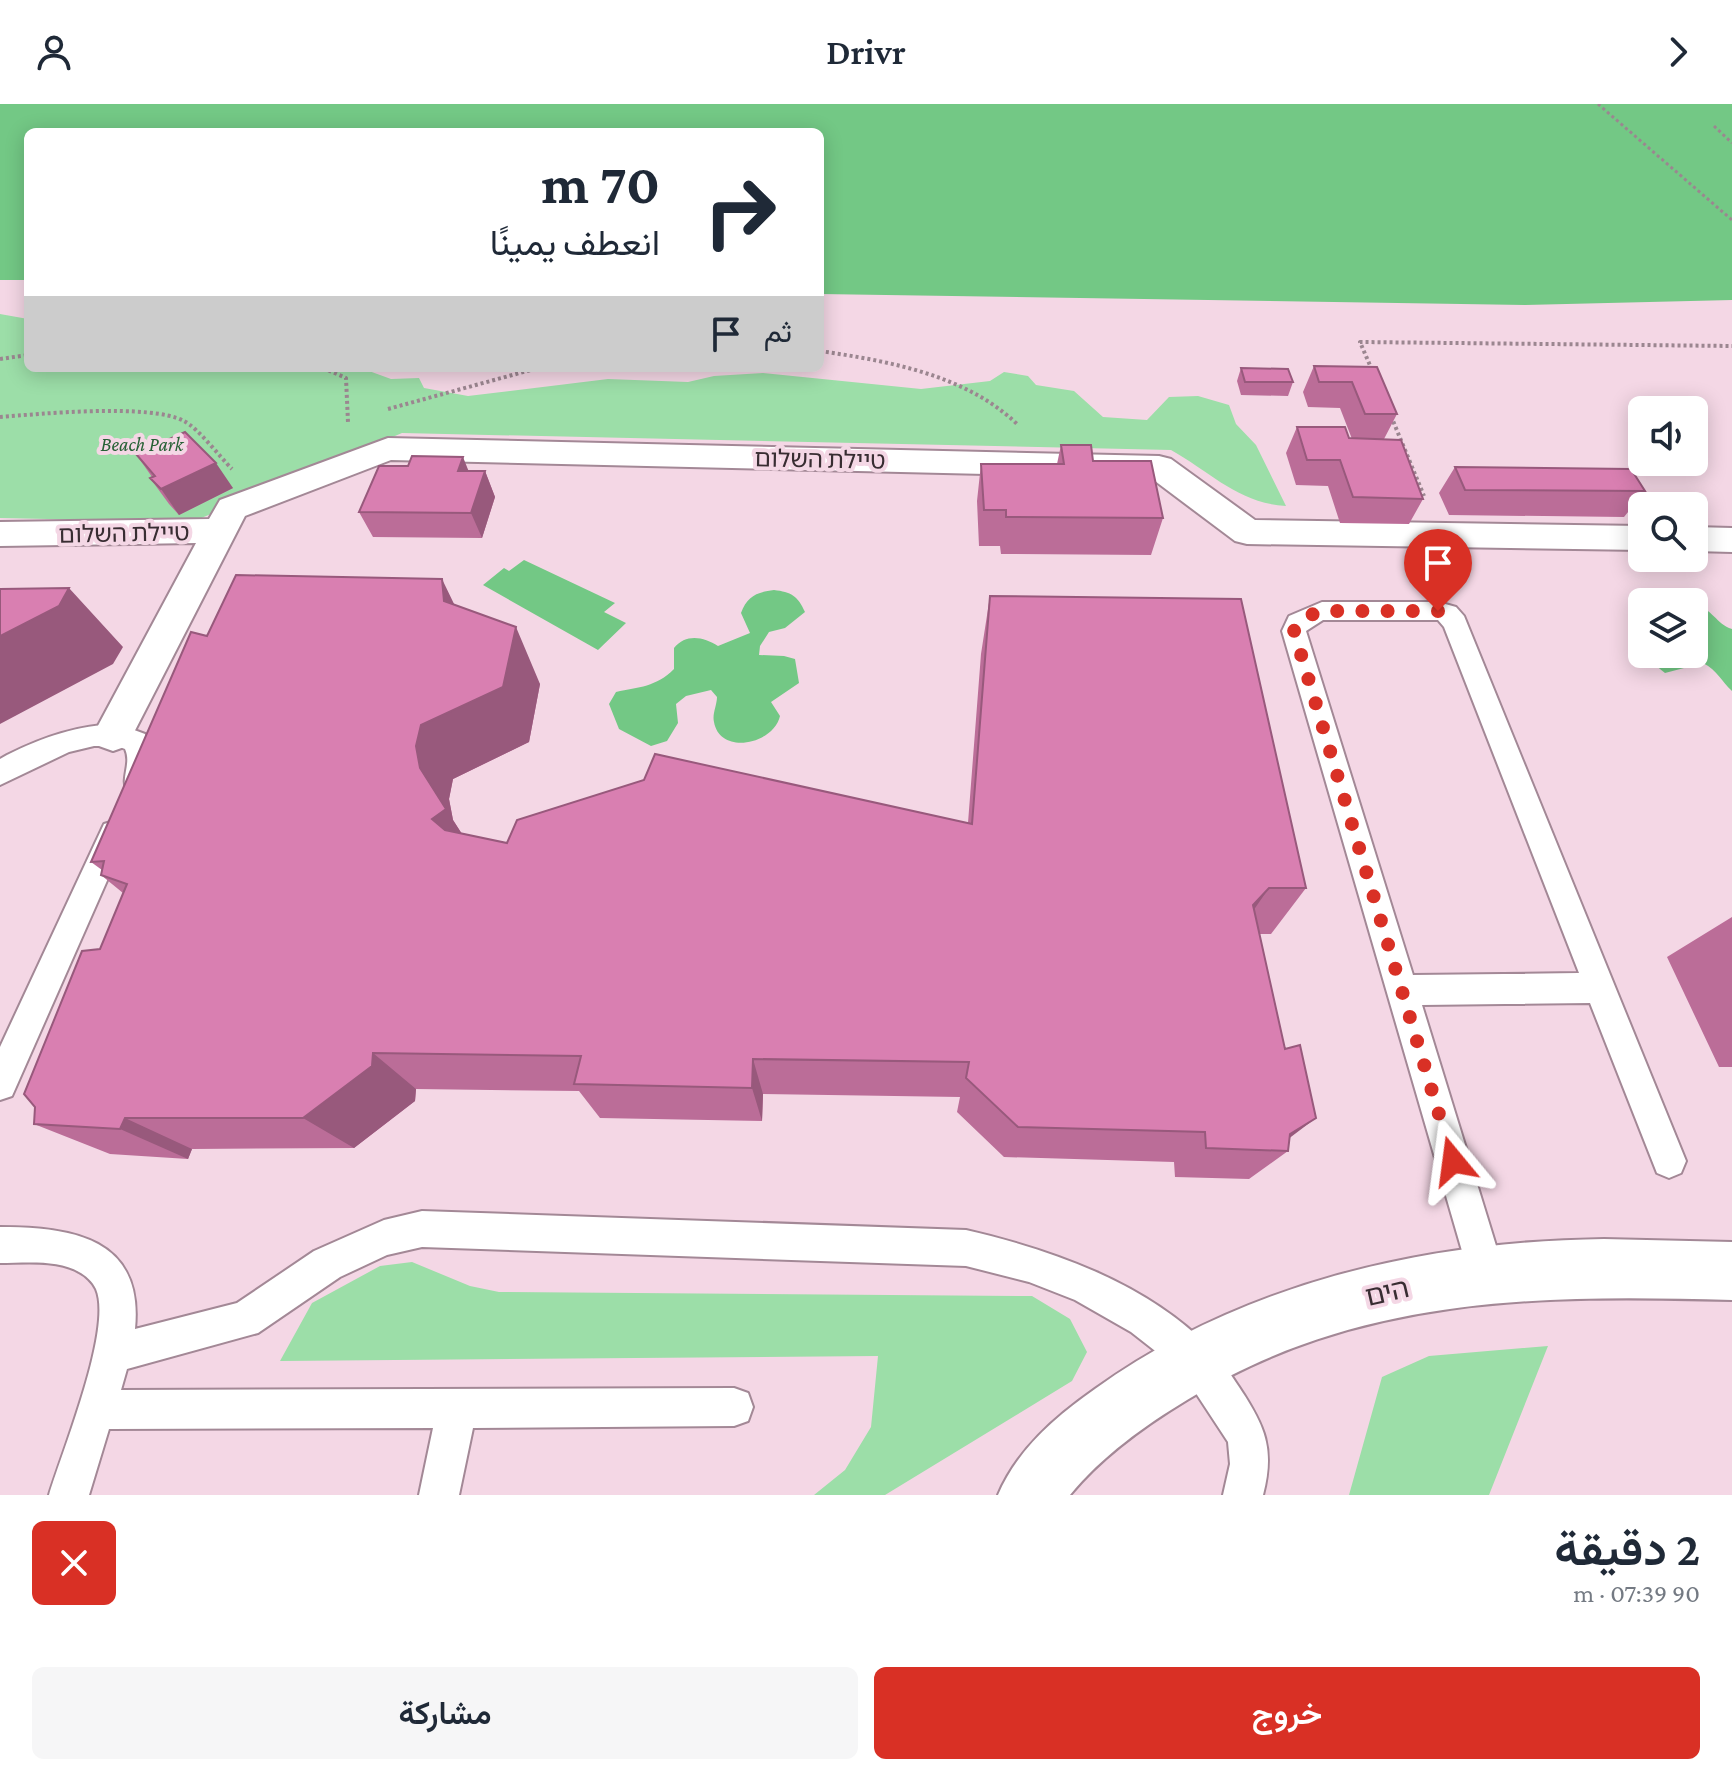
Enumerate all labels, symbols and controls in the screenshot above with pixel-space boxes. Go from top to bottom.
icon: person [32,30,76,74]
icon: forward [1656,30,1700,74]
text: Drivr [826,32,906,72]
text: 70 m [541,153,660,215]
icon: right [688,160,792,264]
text: انعطف يمينًا [490,223,660,263]
icon: arrive [704,312,748,356]
text: ثم [764,315,792,348]
map controls [1628,396,1708,668]
button: sound [1628,396,1708,476]
park label: Beach Park [101,433,185,455]
street label: טיילת השלום [754,444,886,474]
button: search [1628,492,1708,572]
street label: טיילת השלום [58,518,190,548]
pin [1404,529,1472,611]
icon: arrive [1416,541,1460,585]
button: layers [1628,588,1708,668]
position arrow [1411,1119,1495,1203]
street label: הים [1362,1272,1412,1312]
button: close [32,1521,116,1605]
text: 2 دقيقة [1554,1522,1700,1575]
text: 90 m · 07:39 [1573,1579,1700,1608]
button: مشاركة [32,1667,858,1759]
button: خروج [874,1667,1700,1759]

